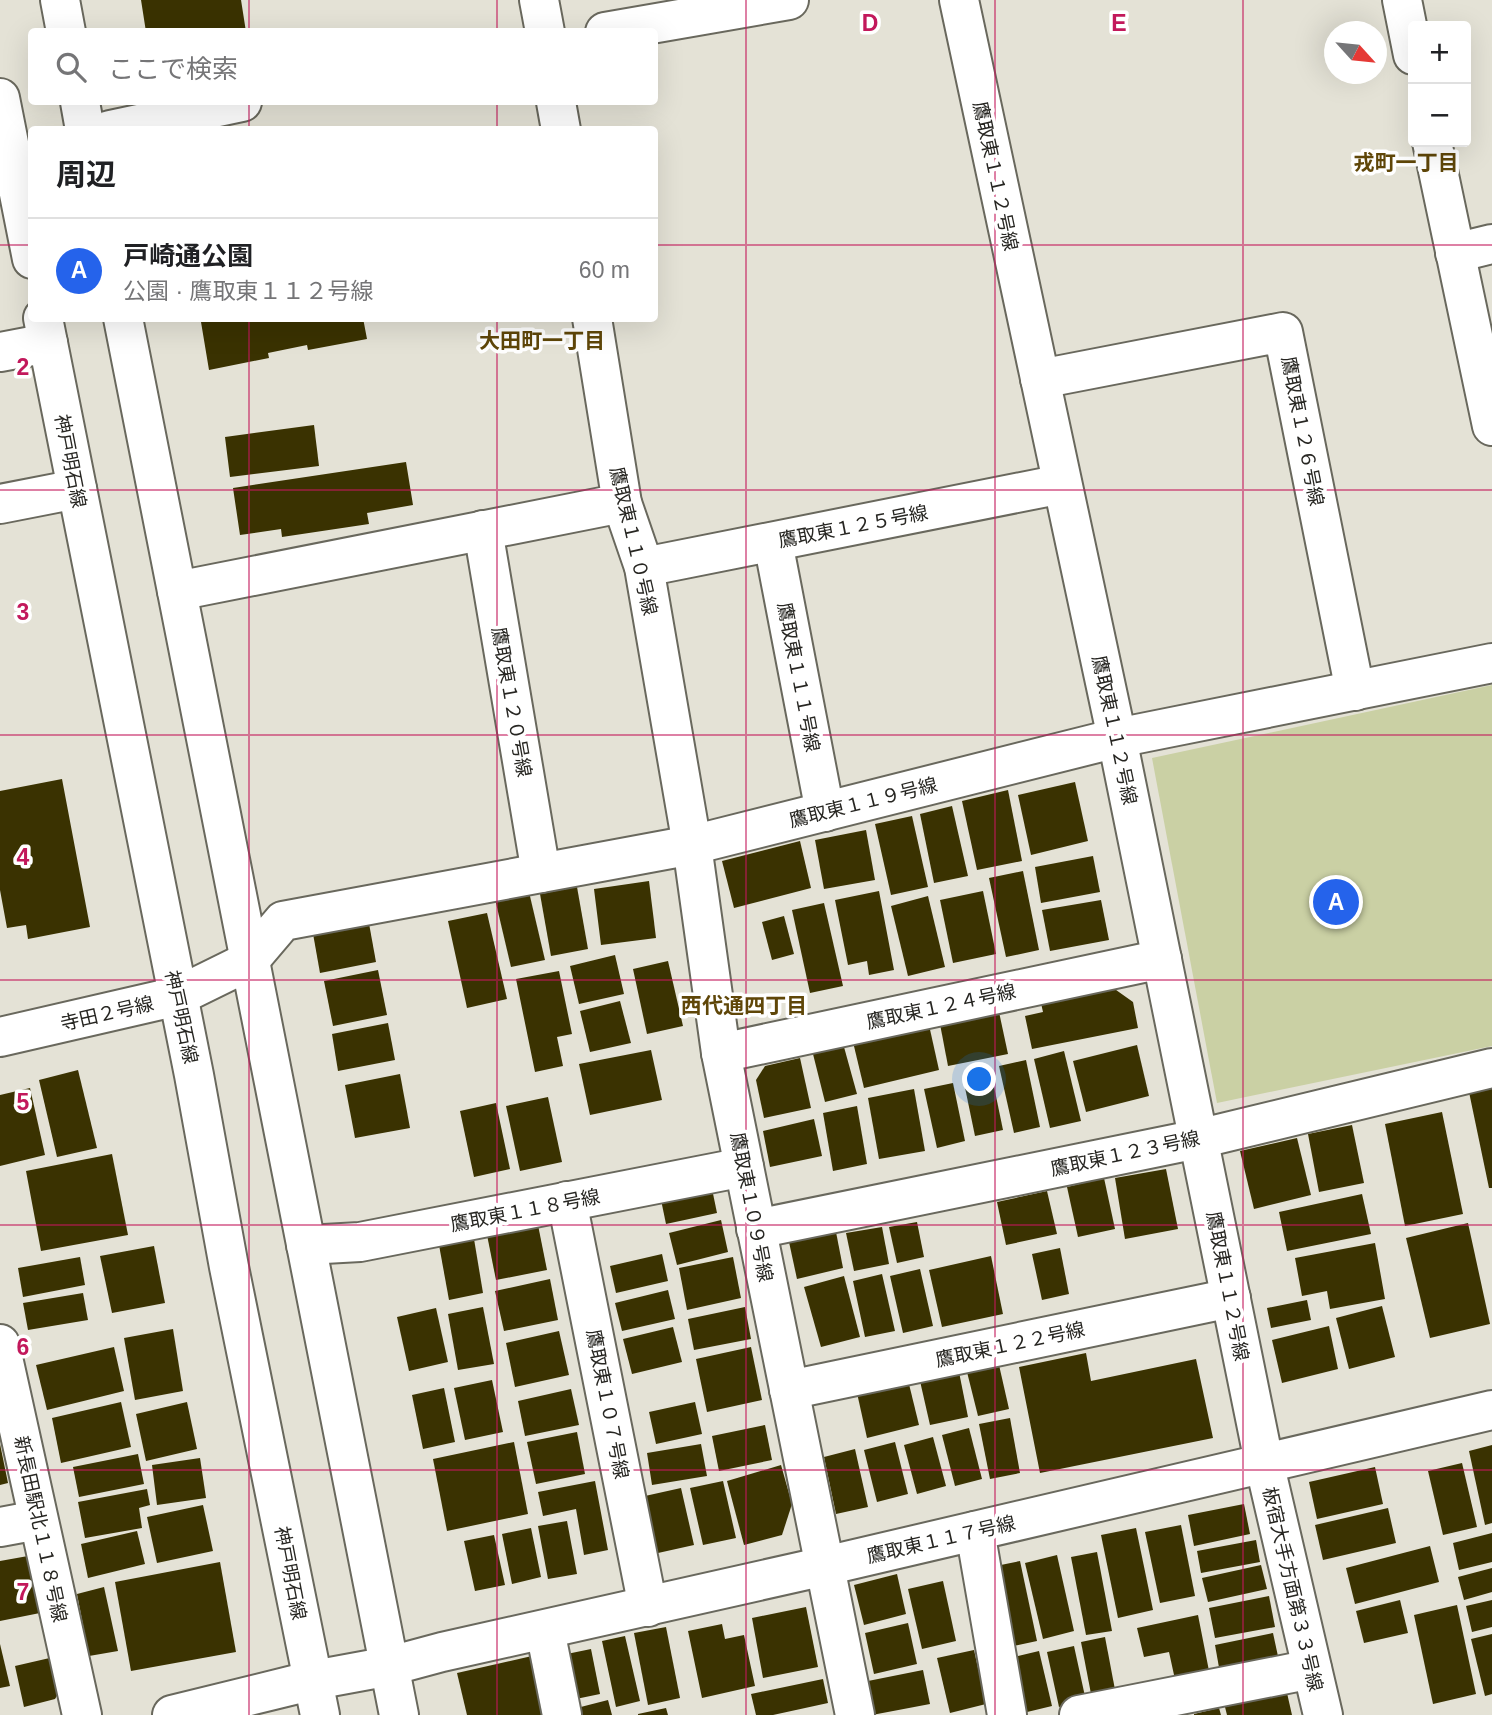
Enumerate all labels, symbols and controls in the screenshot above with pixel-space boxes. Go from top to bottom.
text: D [862,10,878,36]
text: E [1111,10,1127,36]
north arrow [1324,21,1387,84]
map controls [1408,21,1471,147]
button: + [1408,21,1471,84]
search box [28,28,658,105]
icon: search [52,48,90,86]
text: ここで検索 [108,54,238,84]
button: − [1408,84,1471,147]
street label: 鷹取東１１２号線 [969,100,1022,253]
district label: 戎町一丁目 [1354,151,1459,174]
text: 周辺 [56,158,116,191]
text: 戸崎通公園 [123,241,253,271]
text: A [71,257,87,283]
text: 60 m [579,257,630,283]
text: 公園 · 鷹取東１１２号線 [123,278,373,304]
district label: 大田町一丁目 [479,329,605,352]
text: 2 [17,354,29,380]
street label: 鷹取東１２６号線 [1278,354,1327,508]
street label: 神戸明石線 [51,412,90,510]
street label: 鷹取東１１０号線 [606,465,661,618]
street label: 鷹取東１２５号線 [776,502,930,551]
text: 3 [17,599,29,625]
street label: 鷹取東１１１号線 [774,600,823,754]
street label: 鷹取東１２０号線 [488,625,535,779]
street label: 鷹取東１１２号線 [1088,654,1141,807]
street label: 鷹取東１１９号線 [787,774,939,831]
text: 4 [17,844,30,870]
pin: A [1313,876,1359,928]
street label: 神戸明石線 [161,968,202,1066]
street label: 鷹取東１２４号線 [865,980,1018,1033]
street label: 寺田２号線 [58,993,156,1034]
district label: 西代通四丁目 [681,994,807,1017]
your location [962,1062,996,1096]
text: 5 [17,1089,30,1115]
street label: 鷹取東１２３号線 [1049,1127,1202,1180]
street label: 鷹取東１０９号線 [727,1130,776,1284]
street label: 鷹取東１１８号線 [448,1186,602,1235]
street label: 鷹取東１１２号線 [1203,1209,1252,1363]
street label: 鷹取東１２２号線 [934,1318,1087,1371]
street label: 鷹取東１０７号線 [583,1327,632,1481]
text: 6 [17,1334,29,1360]
street label: 新長田駅北１１８号線 [10,1434,71,1624]
street label: 板宿大手方面第３３号線 [1259,1485,1326,1693]
street label: 鷹取東１１７号線 [865,1512,1018,1567]
street label: 神戸明石線 [271,1524,310,1622]
text: 7 [17,1579,29,1605]

